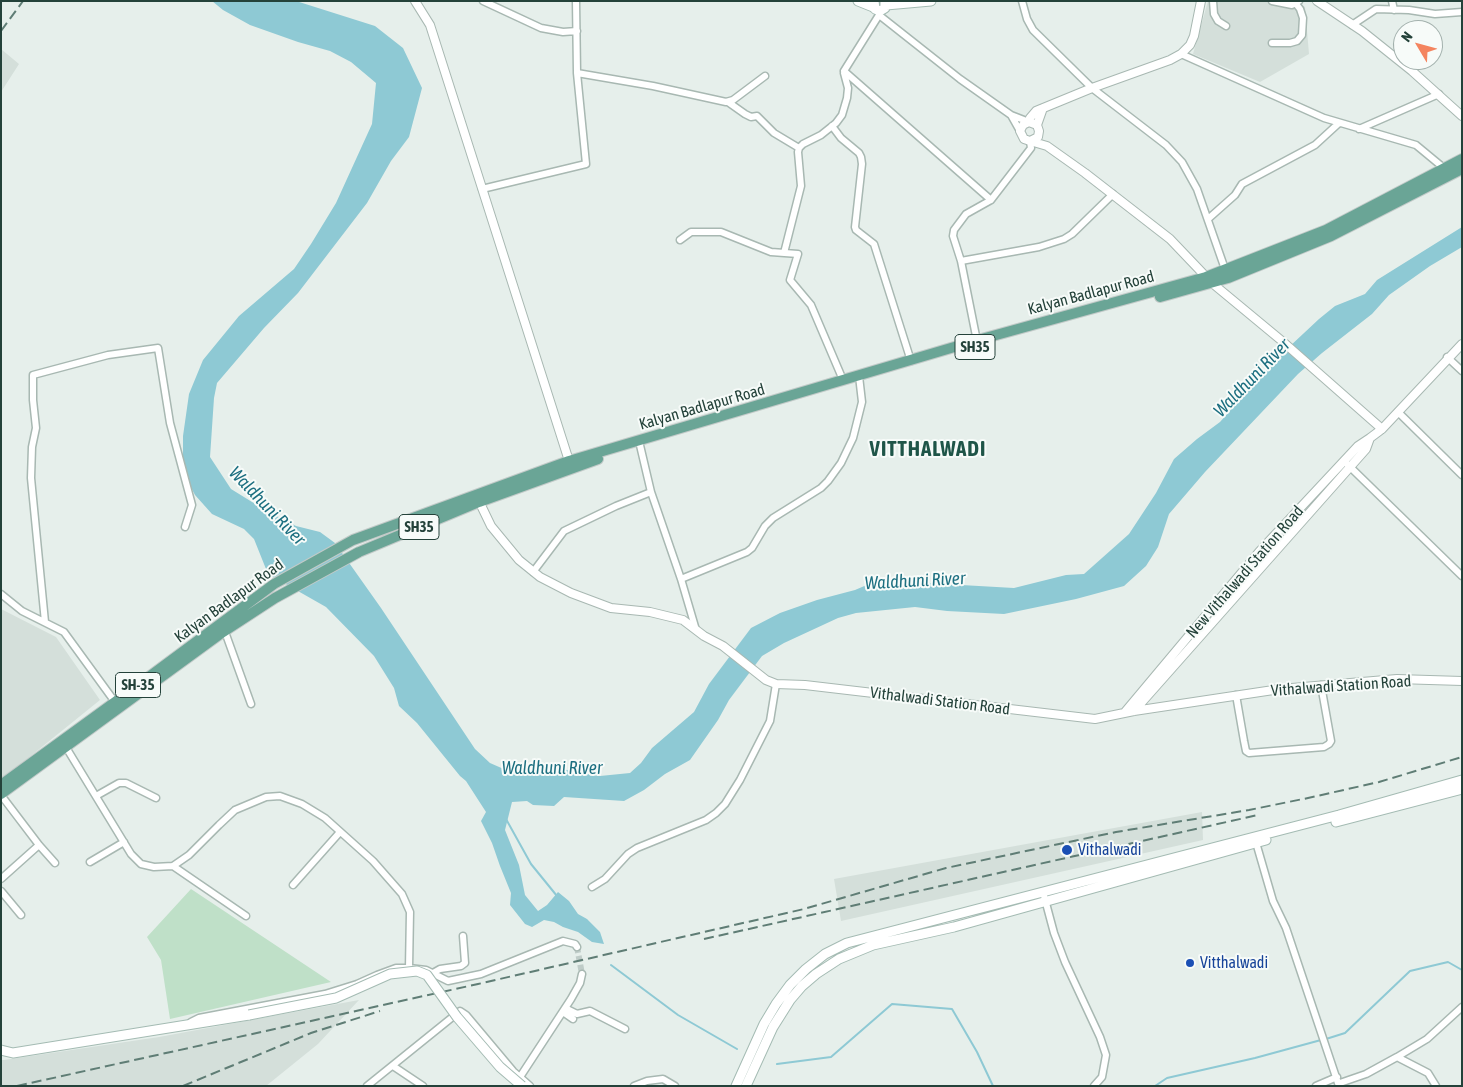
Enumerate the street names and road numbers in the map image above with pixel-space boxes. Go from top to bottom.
street label: Kalyan Badlapur Road [1026,267,1156,319]
road number: SH35 [955,334,995,360]
street label: Kalyan Badlapur Road [637,380,767,434]
street label: New Vithalwadi Station Road [1182,502,1308,642]
road number: SH35 [399,514,439,540]
street label: Kalyan Badlapur Road [171,555,287,647]
road number: SH-35 [116,672,160,698]
street label: Vithalwadi Station Road [1270,672,1412,700]
street label: Vithalwadi Station Road [869,683,1011,719]

